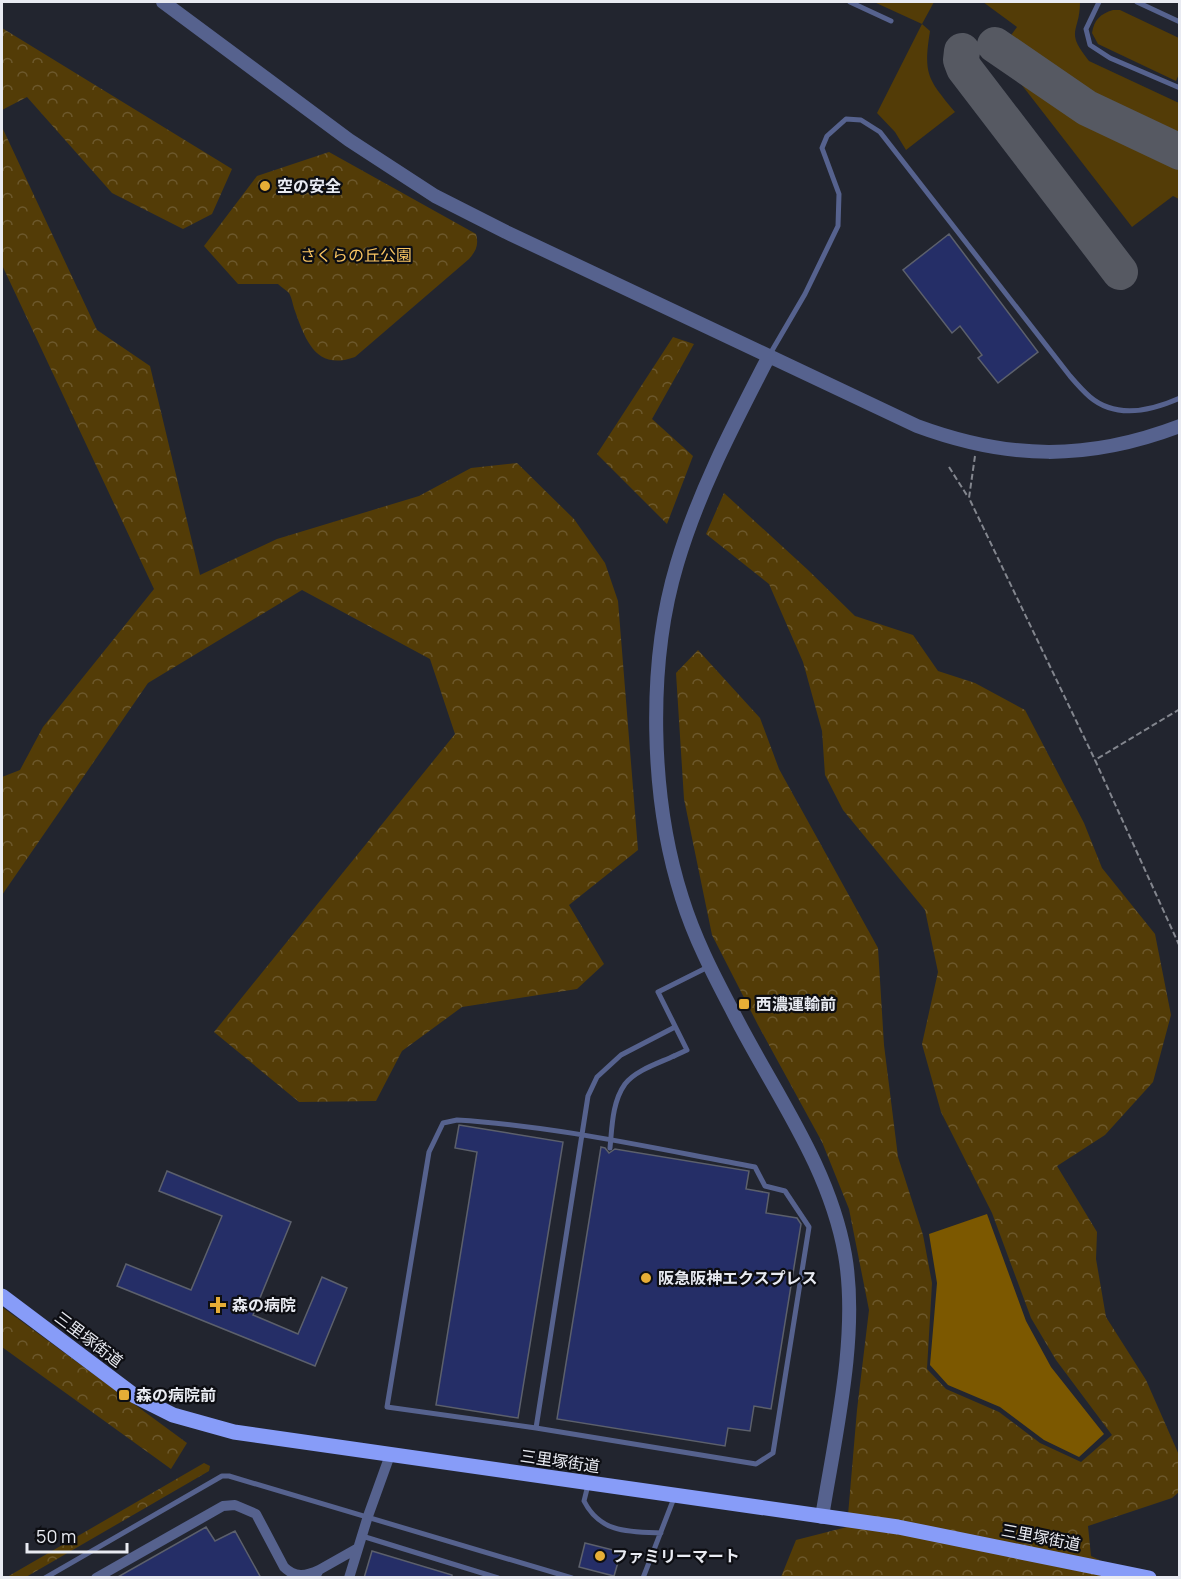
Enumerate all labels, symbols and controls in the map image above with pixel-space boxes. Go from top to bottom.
place label: 空の安全 [277,175,341,197]
marker: 空の安全 [258,179,272,193]
park label: さくらの丘公園 [300,244,412,266]
place label: 西濃運輸前 [756,993,836,1015]
marker: 西濃運輸前 [737,997,751,1011]
place label: 阪急阪神エクスプレス [658,1267,818,1289]
marker: 阪急阪神エクスプレス [639,1271,653,1285]
place label: 森の病院 [232,1294,296,1316]
marker: 森の病院 [209,1296,227,1314]
street label: 三里塚街道 [50,1306,128,1372]
place label: 森の病院前 [136,1384,216,1406]
marker: 森の病院前 [117,1388,131,1402]
street label: 三里塚街道 [519,1445,601,1477]
scale bar [27,1516,128,1554]
street label: 三里塚街道 [1000,1519,1082,1555]
text: 50 m [36,1524,76,1548]
place label: ファミリーマート [612,1545,740,1567]
marker: ファミリーマート [593,1549,607,1563]

